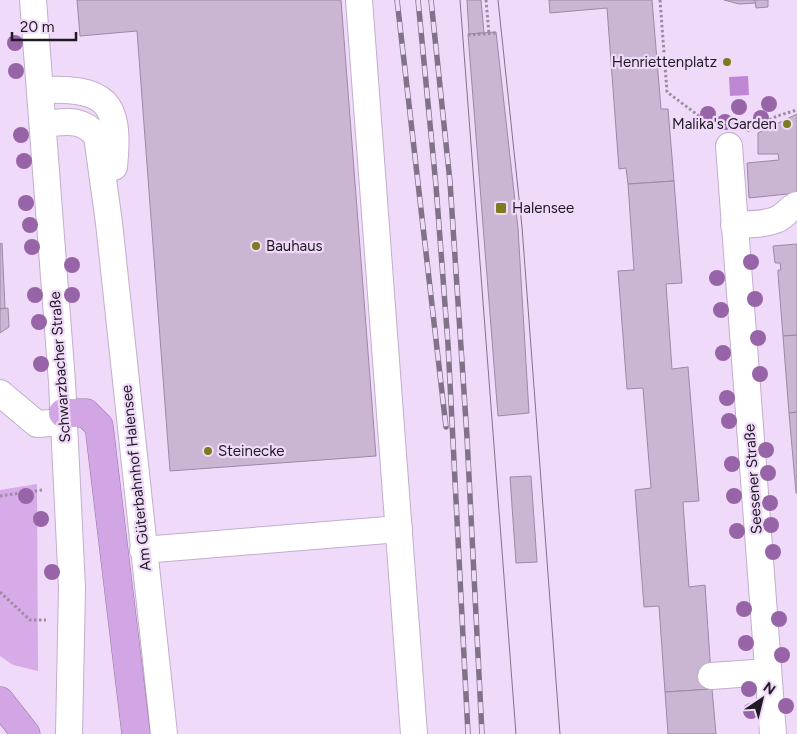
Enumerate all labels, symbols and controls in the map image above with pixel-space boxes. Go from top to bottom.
scale bar [12,10,76,42]
text: 20 m [20,18,54,36]
place label: Henriettenplatz [612,53,717,71]
marker: Henriettenplatz [721,56,733,68]
place label: Malika's Garden [672,115,777,133]
marker: Malika's Garden [781,118,793,130]
place label: Halensee [512,199,574,217]
marker: Halensee [494,201,508,215]
place label: Bauhaus [266,237,323,255]
marker: Bauhaus [250,240,262,252]
street label: Schwarzbacher Straße [46,291,74,443]
street label: Am Güterbahnhof Halensee [117,384,155,572]
street label: Seesener Straße [740,423,766,535]
place label: Steinecke [218,442,285,460]
marker: Steinecke [202,445,214,457]
north arrow [737,674,787,724]
text: N [760,679,778,699]

